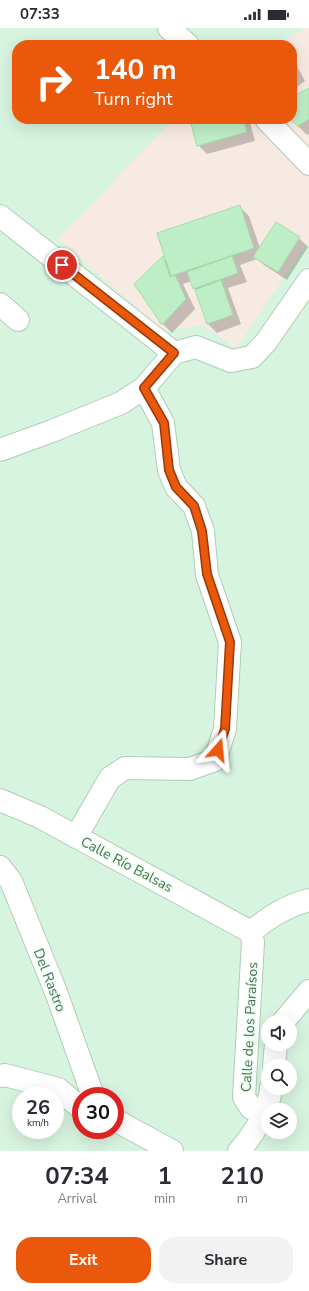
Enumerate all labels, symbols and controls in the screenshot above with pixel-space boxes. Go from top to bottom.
text: 07:33 [20,4,60,24]
text: 140 m [94,51,177,89]
icon: right [28,56,80,108]
text: Turn right [94,87,173,111]
pin [45,248,79,282]
icon: arrive [51,254,73,276]
position arrow [197,729,239,771]
street label: Calle Río Balsas [77,832,176,897]
street label: Del Rastro [29,946,70,1015]
street label: Calle de los Paraísos [237,961,262,1092]
map controls [261,1015,297,1139]
button: sound [261,1015,297,1051]
button: search [261,1059,297,1095]
speed limit sign: 30 [72,1087,124,1139]
text: 26 [26,1094,50,1121]
button: layers [261,1103,297,1139]
text: km/h [27,1116,49,1130]
text: 07:34 [45,1160,109,1192]
text: 1 [157,1160,172,1192]
text: 210 [221,1160,264,1192]
text: Arrival [57,1190,97,1208]
text: min [154,1190,175,1208]
text: m [237,1190,248,1208]
button: Exit [16,1237,151,1283]
button: Share [159,1237,293,1283]

